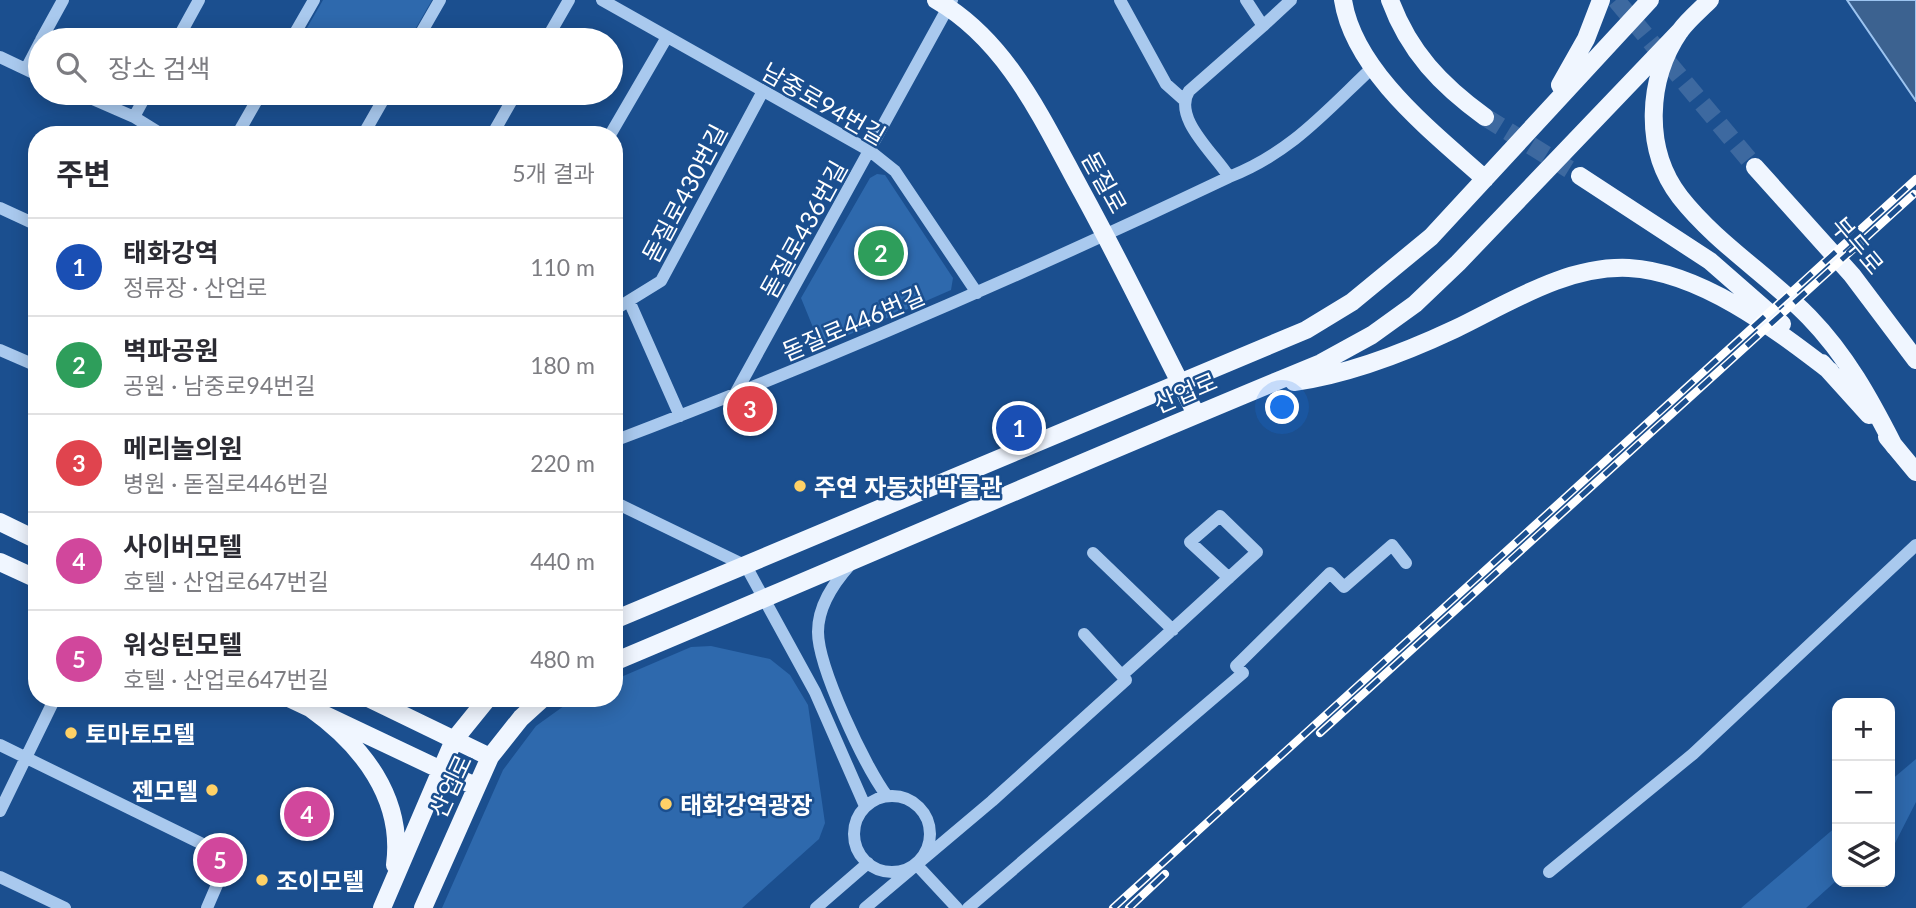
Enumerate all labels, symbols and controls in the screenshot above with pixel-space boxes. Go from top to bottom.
search box [28,28,623,105]
icon: search [52,48,90,86]
text: 장소 검색 [108,52,210,84]
street label: 남중로94번길 [757,56,891,150]
street label: 돋질로430번길 [635,119,733,267]
street label: 돋질로 [1076,146,1134,218]
text: 주변 [56,155,111,191]
street label: 돋질로436번길 [753,155,853,303]
text: 5개 결과 [512,159,595,187]
street label: 부두로 [1826,210,1890,280]
pin: 2 [858,227,904,279]
text: 태화강역 [123,236,219,268]
text: 1 [72,253,86,281]
text: 110 m [530,253,595,281]
text: 정류장 · 산업로 [123,273,268,301]
street label: 돋질로446번길 [777,280,929,366]
text: 벽파공원 [123,334,219,366]
text: 2 [72,351,86,379]
text: 180 m [530,351,595,379]
street label: 산업로 [1149,366,1221,418]
text: 공원 · 남중로94번길 [123,371,316,399]
pin: 3 [727,383,773,435]
your location [1265,390,1299,424]
pin: 1 [996,402,1042,454]
text: 메리놀의원 [123,432,243,464]
text: 3 [72,449,86,477]
text: 220 m [530,449,595,477]
text: 병원 · 돋질로446번길 [123,469,329,497]
place label: 주연 자동차 박물관 [814,472,1002,501]
marker: 주연 자동차 박물관 [792,478,808,494]
text: 사이버모텔 [123,530,243,562]
text: 4 [72,547,86,575]
text: 440 m [530,547,595,575]
text: 호텔 · 산업로647번길 [123,567,329,595]
text: 워싱턴모텔 [123,628,243,660]
text: 5 [72,645,86,673]
text: 480 m [530,645,595,673]
text: 호텔 · 산업로647번길 [123,665,329,693]
map controls [1832,698,1895,887]
button: + [1832,698,1895,761]
place label: 토마토모텔 [85,719,195,748]
marker: 토마토모텔 [63,725,79,741]
street label: 산업로 [423,750,477,822]
button: − [1832,761,1895,824]
place label: 젠모텔 [132,776,198,805]
marker: 젠모텔 [204,782,220,798]
pin: 4 [284,788,330,840]
place label: 태화강역광장 [680,790,812,819]
marker: 태화강역광장 [658,796,674,812]
button: layers [1832,824,1895,887]
pin: 5 [197,834,243,886]
place label: 조이모텔 [276,866,364,895]
marker: 조이모텔 [254,872,270,888]

